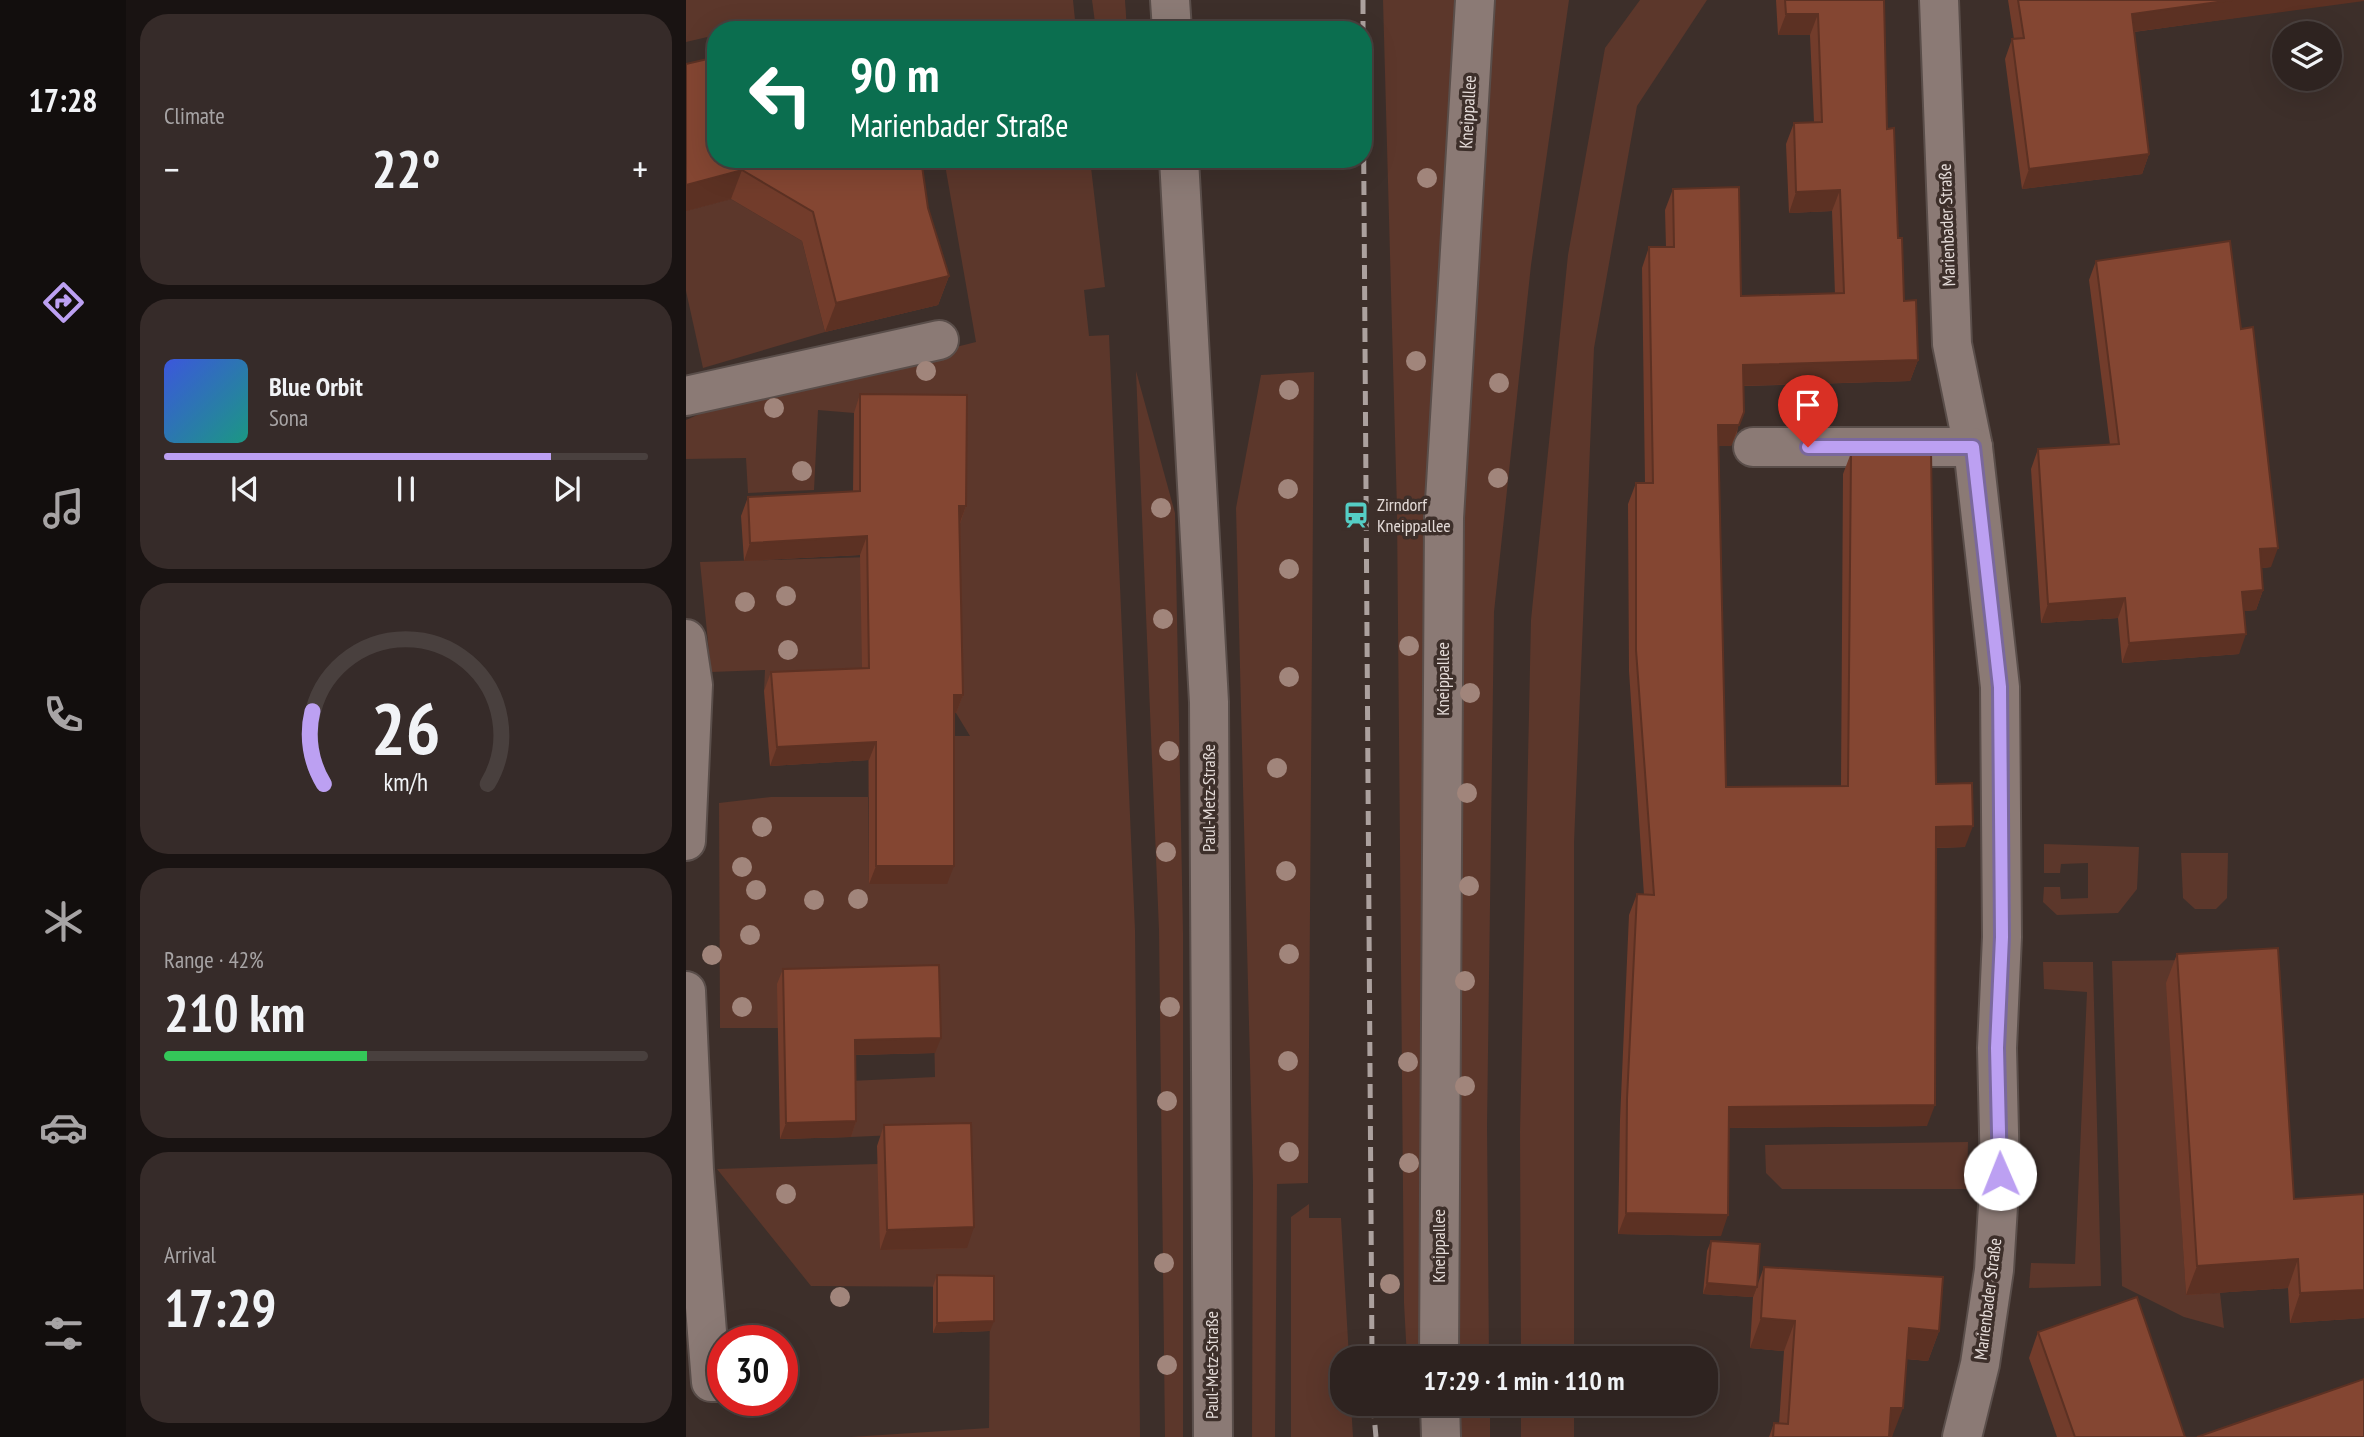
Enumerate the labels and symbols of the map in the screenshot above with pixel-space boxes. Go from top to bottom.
street label: Kneippallee [1454,75,1481,149]
street label: Marienbader Straße [1933,163,1960,287]
pin [1778,375,1838,447]
place label: Zirndorf Kneippallee [1377,493,1451,537]
station icon: Zirndorf Kneippallee [1341,500,1371,530]
street label: Kneippallee [1431,642,1454,716]
street label: Paul-Metz-Straße [1197,744,1220,852]
position arrow [1963,1137,2037,1211]
street label: Kneippallee [1427,1209,1450,1283]
street label: Marienbader Straße [1969,1237,2006,1361]
street label: Paul-Metz-Straße [1200,1311,1223,1419]
speed limit sign: 30 [707,1325,798,1416]

